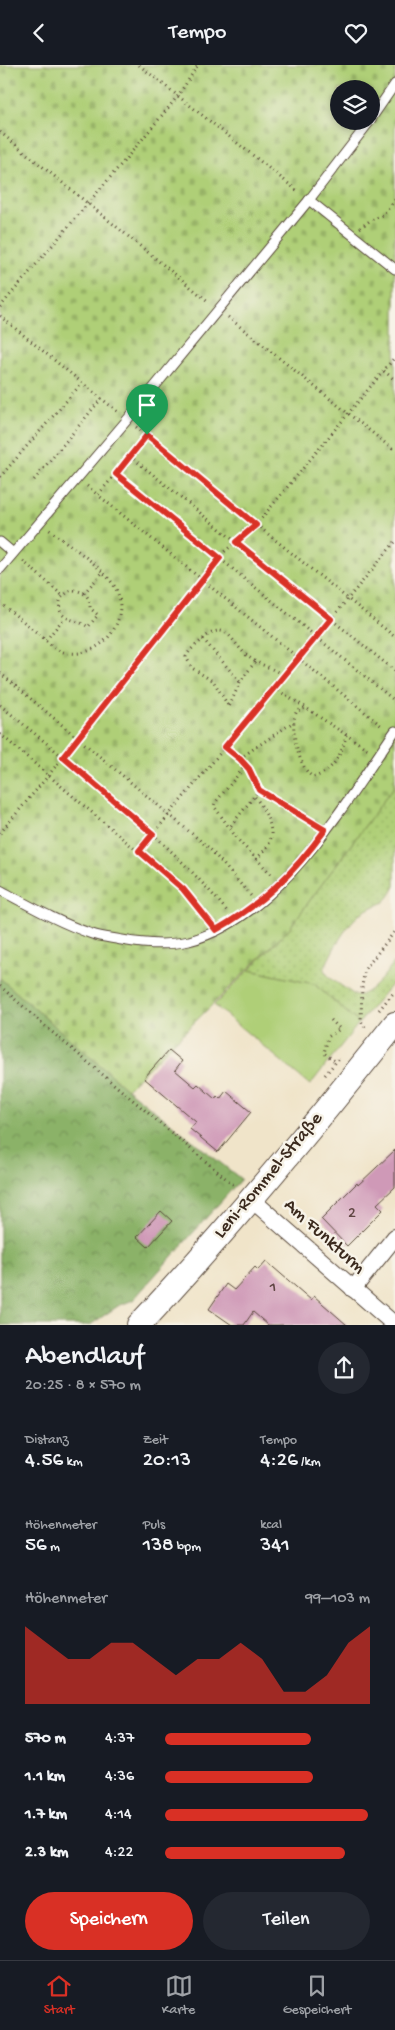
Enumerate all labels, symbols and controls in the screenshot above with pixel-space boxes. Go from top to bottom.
icon: back [25,19,53,47]
icon: heart [342,19,370,47]
text: Tempo [169,20,226,46]
map controls [330,80,380,130]
button: layers [330,80,380,130]
pin [126,384,168,435]
icon: arrive [133,391,161,419]
street label: Leni-Rommel-Straße [209,1108,329,1244]
street label: Am Funkturm [278,1194,370,1280]
house number: 2 [348,1205,356,1224]
house number: 1 [269,1279,276,1298]
text: Abendlauf [25,1341,144,1374]
button: share [318,1342,370,1394]
text: 20:25 · 8 × 570 m [25,1377,141,1396]
text: Distanz [25,1432,69,1449]
text: Zeit [143,1432,168,1449]
text: Tempo [260,1432,297,1449]
text: 4.56 [25,1449,63,1474]
text: 20:13 [143,1449,191,1474]
text: 4:26 [260,1449,298,1474]
text: km [63,1454,83,1471]
text: /km [298,1454,321,1471]
text: Höhenmeter [25,1517,97,1534]
text: Puls [143,1517,165,1534]
text: kcal [260,1517,282,1534]
text: 56 [25,1534,47,1559]
text: 138 [143,1534,174,1559]
text: 341 [260,1534,290,1559]
text: m [47,1539,60,1556]
text: bpm [174,1539,201,1556]
text: Höhenmeter [25,1590,107,1609]
text: 99–103 m [305,1590,370,1609]
text: 570 m [25,1730,66,1749]
text: 4:37 [105,1730,134,1749]
text: 1.1 km [25,1768,65,1787]
text: 4:36 [105,1768,134,1787]
text: 1.7 km [25,1806,67,1825]
text: 4:14 [105,1806,132,1825]
text: 2.3 km [25,1844,68,1863]
text: 4:22 [105,1844,133,1863]
button: Speichern [25,1892,193,1950]
button: Teilen [203,1892,370,1950]
tab: Start [44,1972,74,2019]
tab: Karte [162,1972,195,2019]
tab: Gespeichert [283,1972,351,2019]

